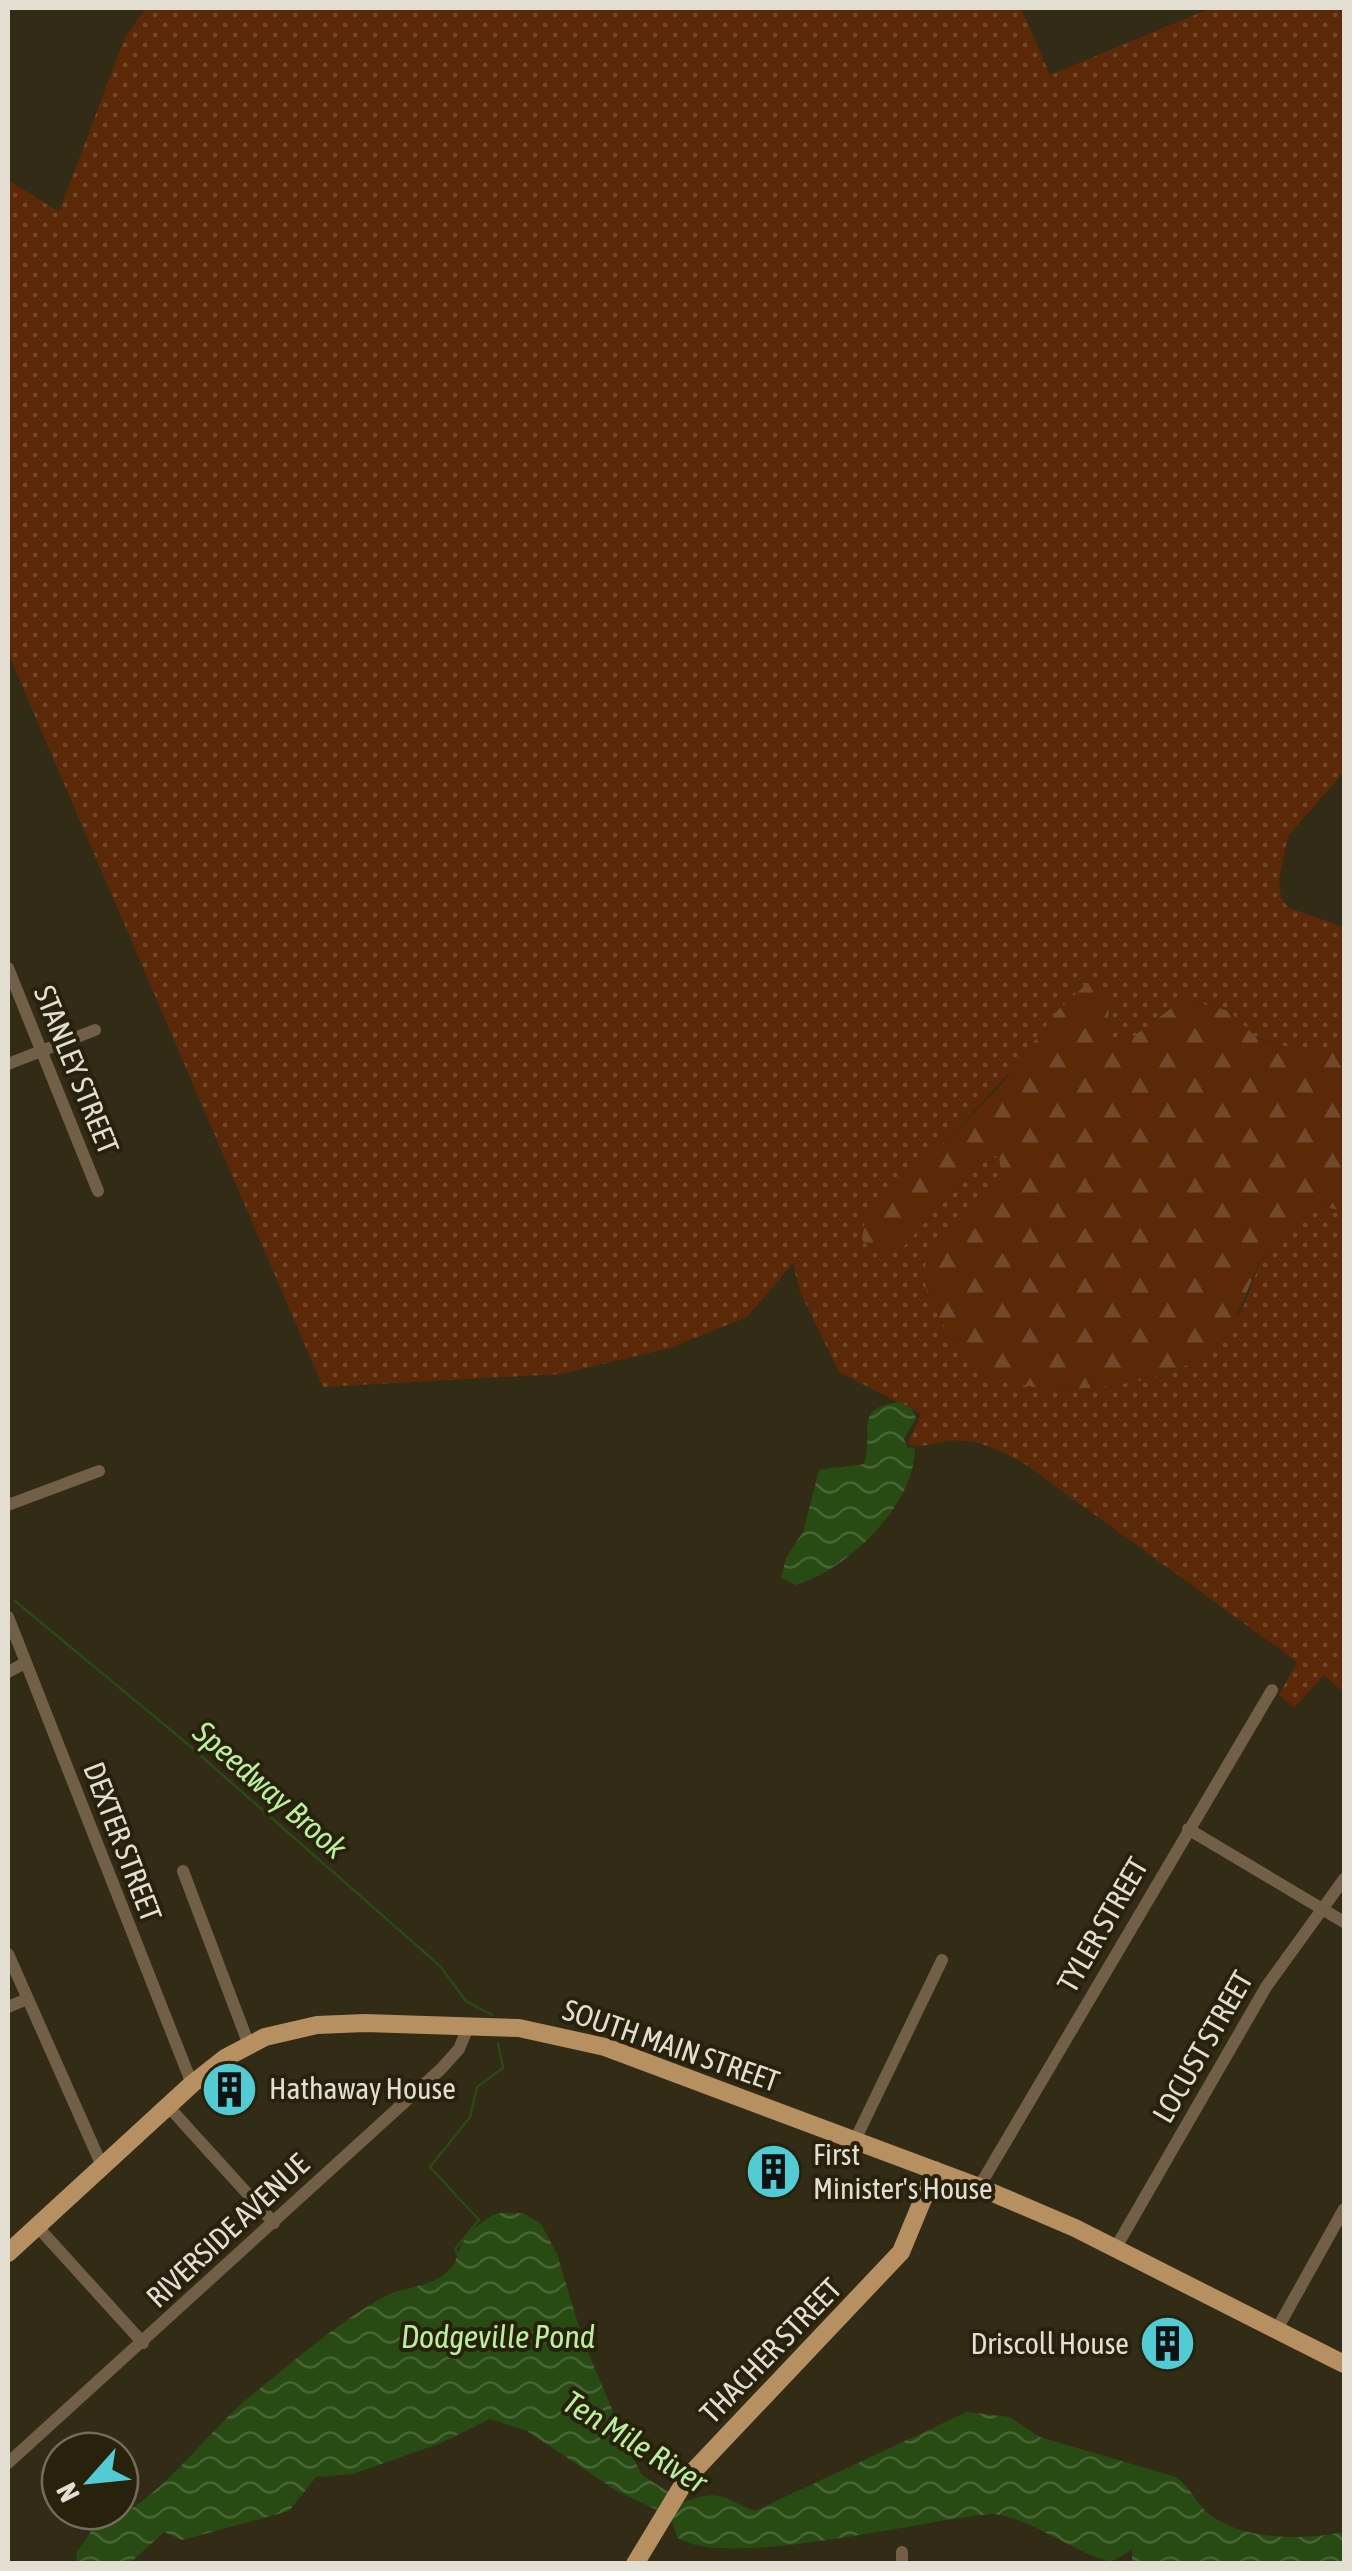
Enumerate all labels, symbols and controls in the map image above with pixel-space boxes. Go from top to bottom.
street label: STANLEY STREET [28,981,126,1159]
water label: Speedway Brook [186,1712,355,1867]
street label: DEXTER STREET [77,1757,169,1926]
street label: TYLER STREET [1050,1851,1154,1998]
street label: LOCUST STREET [1145,1965,1259,2128]
street label: SOUTH MAIN STREET [559,1992,784,2098]
building icon: Hathaway House [200,2059,260,2119]
place label: Hathaway House [269,2071,456,2105]
place label: First Minister's House [813,2137,993,2205]
building icon: First Minister's House [744,2142,804,2202]
street label: RIVERSIDE AVENUE [139,2146,315,2314]
street label: THACHER STREET [693,2271,848,2430]
building icon: Driscoll House [1138,2314,1198,2374]
water label: Dodgeville Pond [401,2318,595,2355]
place label: Driscoll House [970,2326,1129,2360]
water label: Ten Mile River [557,2383,715,2501]
north arrow [40,2431,140,2531]
text: N [50,2478,86,2507]

